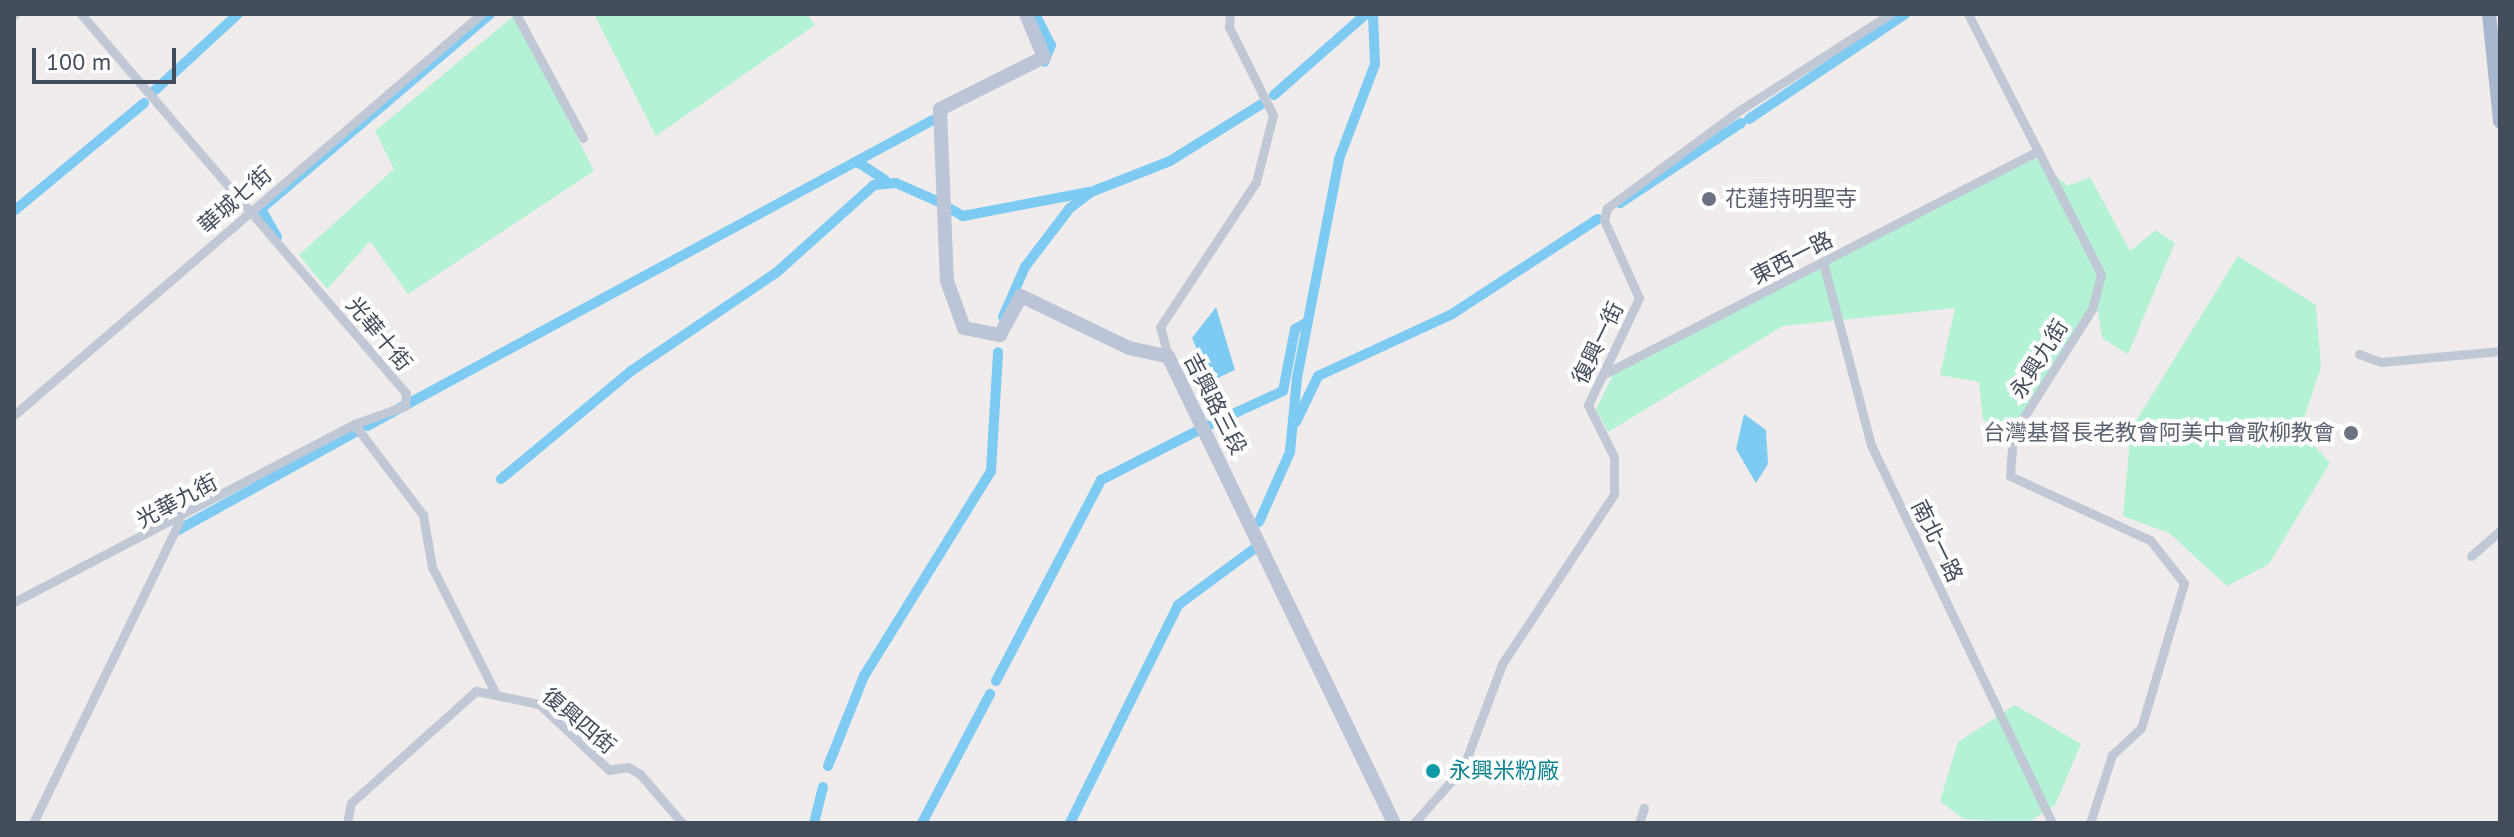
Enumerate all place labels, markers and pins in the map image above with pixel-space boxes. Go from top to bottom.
place label: 花蓮持明聖寺 [1725,186,1857,212]
marker: 花蓮持明聖寺 [1700,190,1718,208]
place label: 台灣基督長老教會阿美中會歌柳教會 [1983,420,2335,446]
marker: 台灣基督長老教會阿美中會歌柳教會 [2342,424,2360,442]
place label: 永興米粉廠 [1449,758,1559,784]
marker: 永興米粉廠 [1424,762,1442,780]

